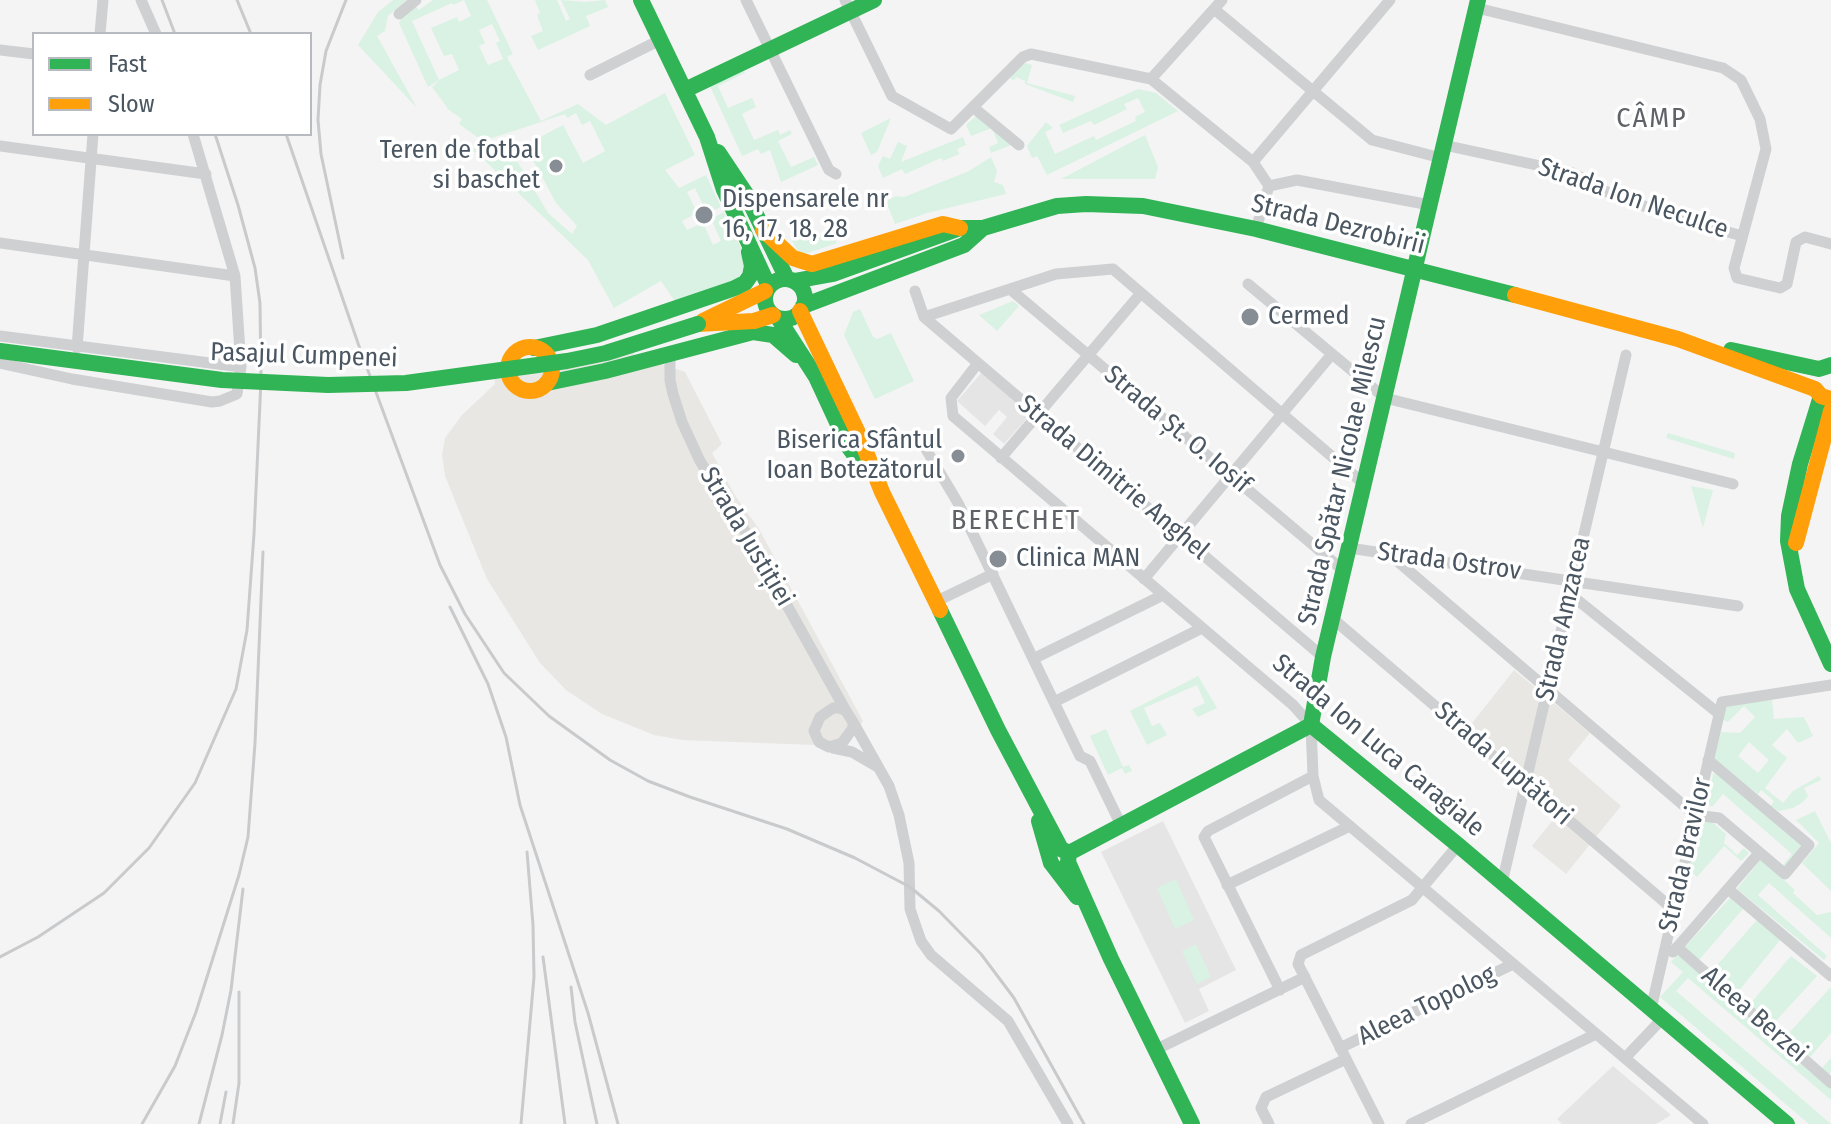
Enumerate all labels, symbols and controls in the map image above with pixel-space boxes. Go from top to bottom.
legend [32,32,312,136]
text: Fast [108,50,147,78]
text: Slow [108,90,154,118]
district label: CÂMP [1616,102,1688,136]
place label: Teren de fotbal si baschet [380,135,540,196]
street label: Strada Ion Neculce [1534,152,1732,246]
marker: Teren de fotbal si baschet [547,157,565,175]
place label: Dispensarele nr 16, 17, 18, 28 [722,184,888,246]
street label: Strada Dezrobirii [1248,188,1428,262]
marker: Dispensarele nr 16, 17, 18, 28 [693,204,715,226]
place label: Cermed [1268,301,1349,333]
marker: Cermed [1239,306,1261,328]
street label: Strada Spătar Nicolae Milescu [1292,314,1394,628]
street label: Pasajul Cumpenei [210,337,398,375]
street label: Strada Șt. O. Iosif [1097,360,1257,500]
street label: Strada Dimitrie Anghel [1011,389,1215,567]
place label: Biserica Sfântul Ioan Botezătorul [767,425,942,486]
marker: Biserica Sfântul Ioan Botezătorul [949,447,967,465]
street label: Strada Justiției [692,462,800,612]
district label: BERECHET [951,504,1081,538]
street label: Strada Amzacea [1530,534,1598,704]
street label: Strada Ostrov [1375,536,1523,588]
place label: Clinica MAN [1016,543,1140,575]
marker: Clinica MAN [987,548,1009,570]
street label: Strada Ion Luca Caragiale [1266,648,1490,844]
street label: Strada Luptători [1428,696,1578,832]
street label: Strada Bravilor [1653,775,1719,935]
street label: Aleea Topolog [1353,959,1501,1053]
street label: Aleea Berzei [1695,961,1813,1069]

